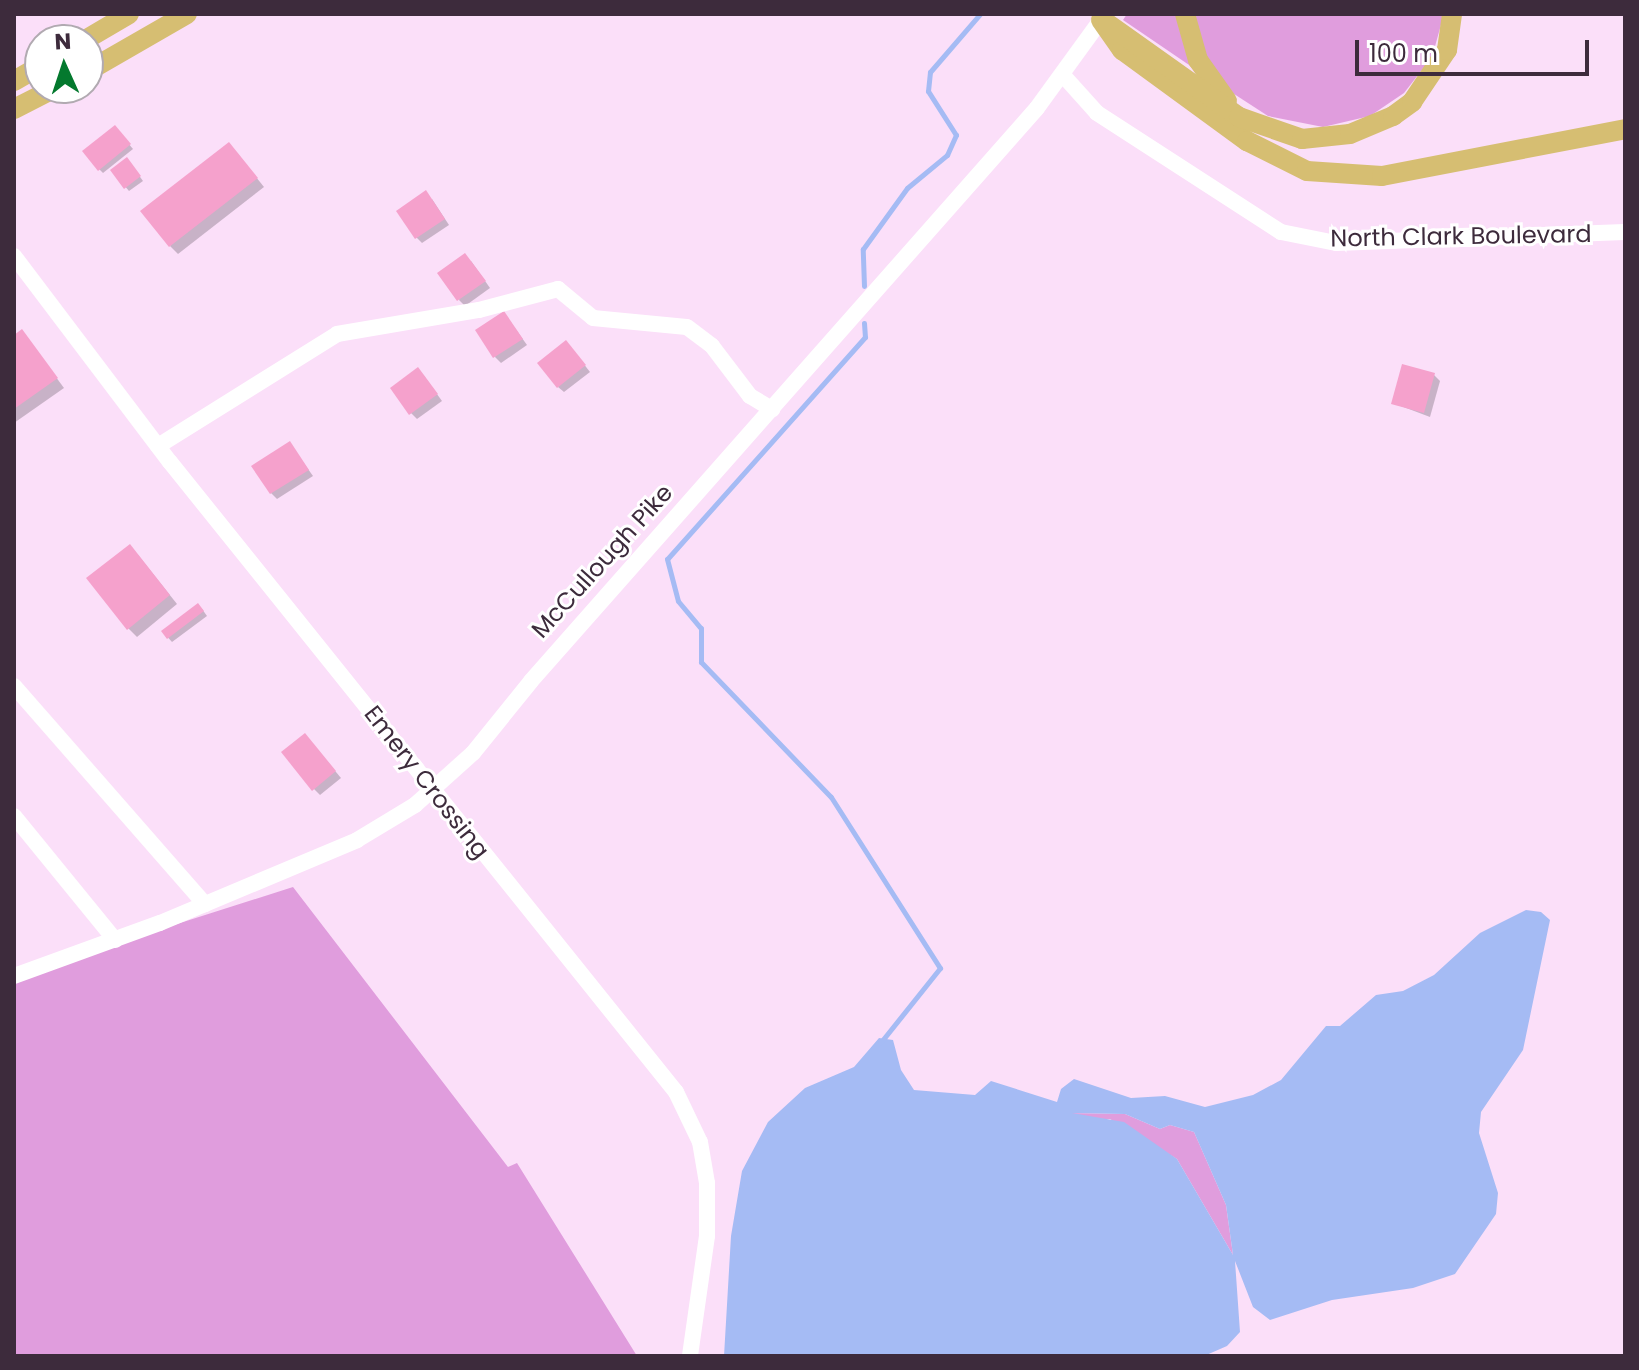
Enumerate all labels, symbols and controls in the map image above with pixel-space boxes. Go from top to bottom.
north arrow [24,24,104,104]
scale bar [1359,24,1593,74]
text: N [54,26,72,57]
text: 100 m [1369,37,1438,70]
street label: North Clark Boulevard [1330,219,1592,253]
street label: McCullough Pike [525,478,679,644]
street label: Emery Crossing [358,700,496,864]

